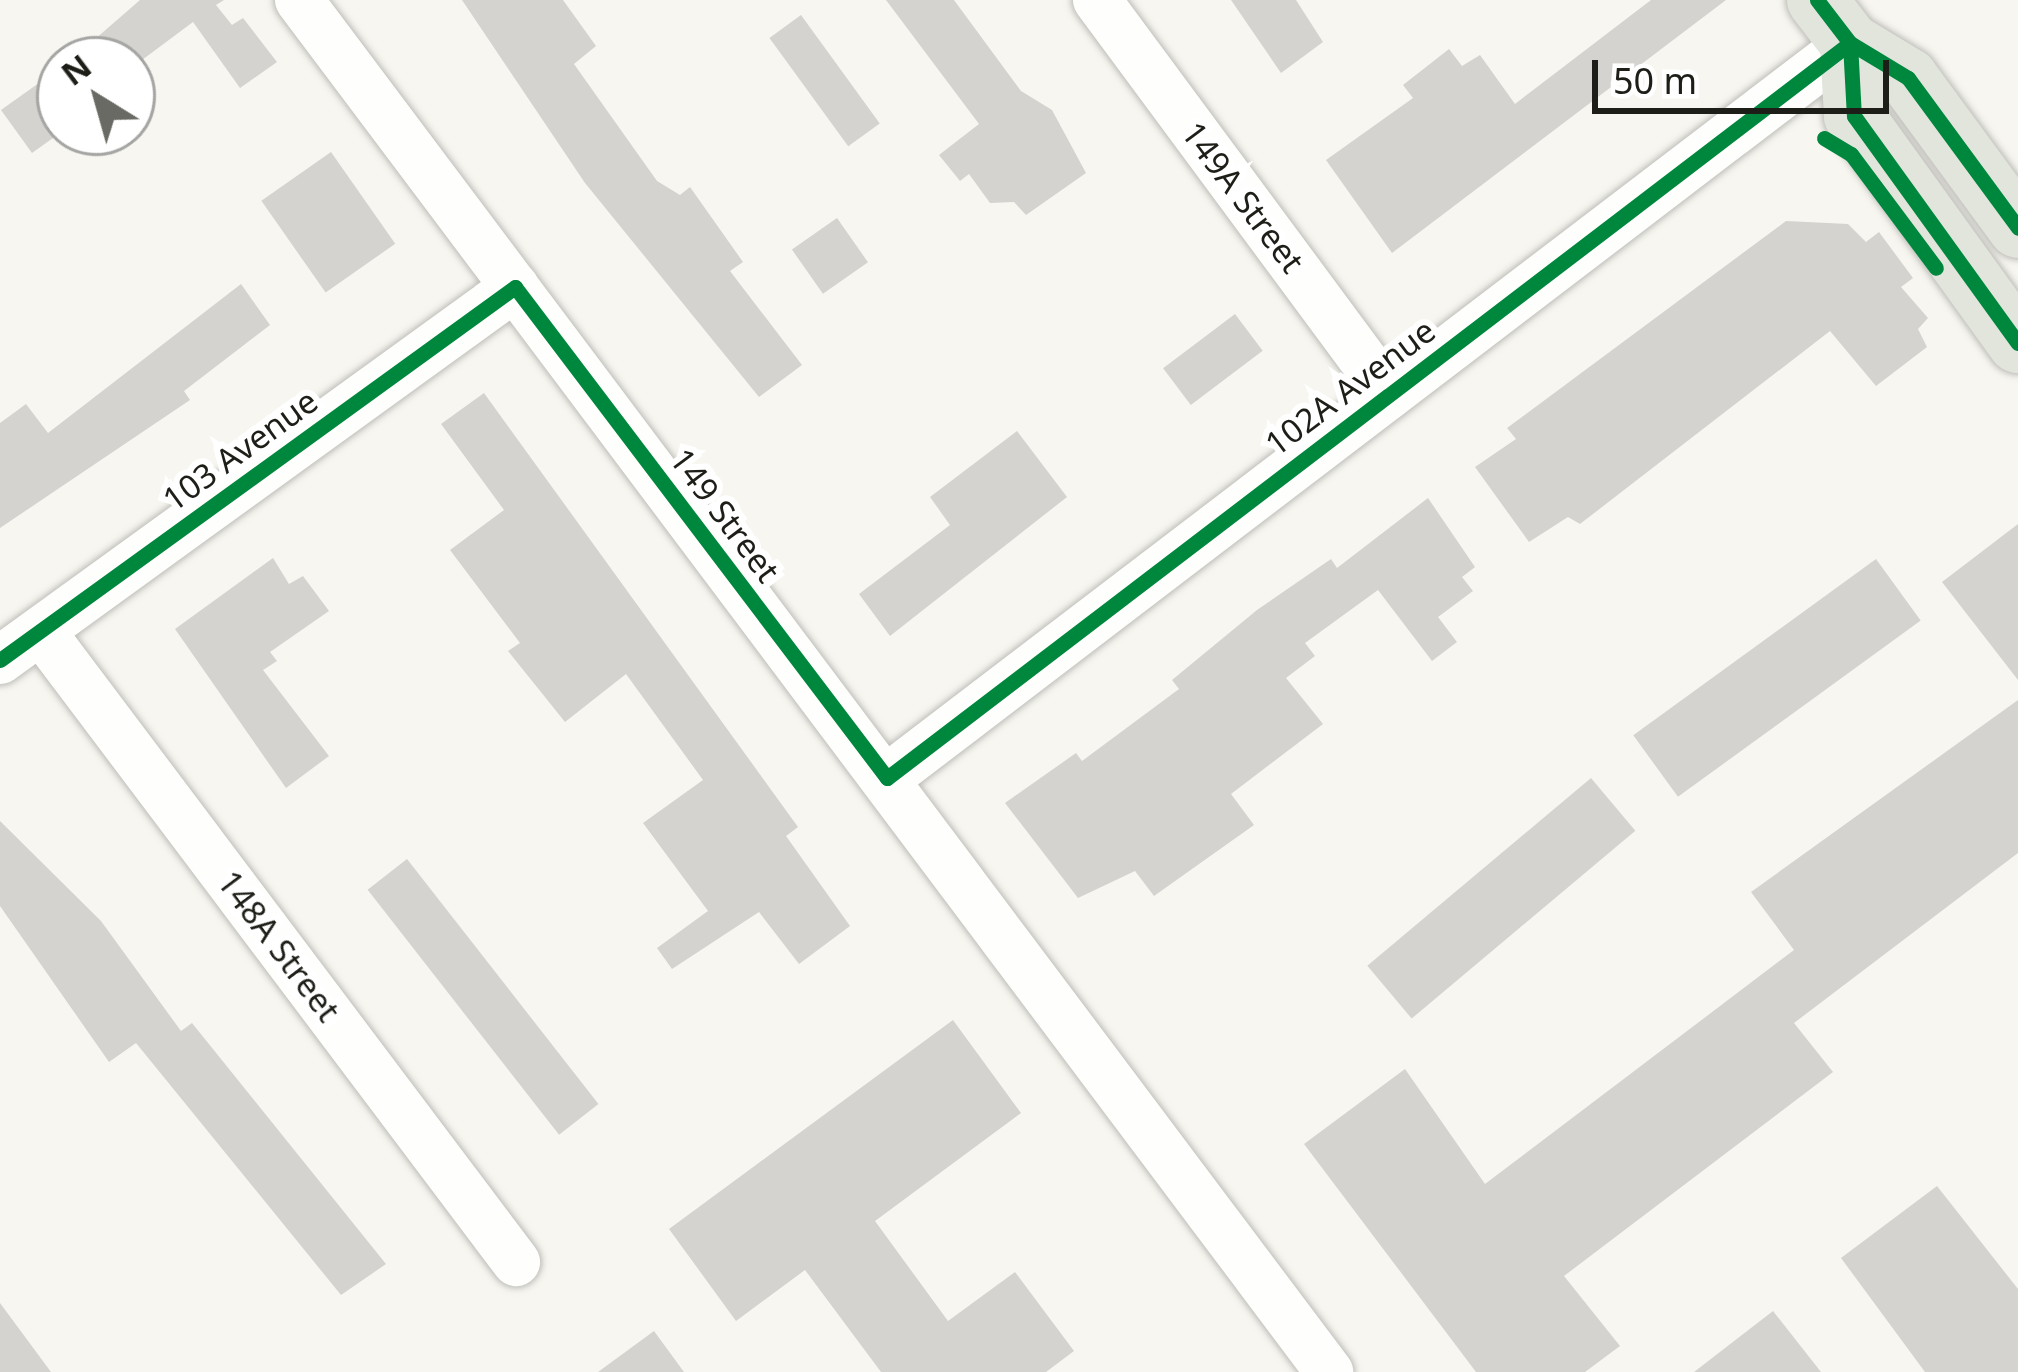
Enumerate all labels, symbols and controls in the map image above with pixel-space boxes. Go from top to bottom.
north arrow [36,36,156,156]
scale bar [1598,36,1895,110]
text: N [52,43,100,95]
text: 50 m [1613,56,1697,105]
street label: 149A Street [1173,114,1313,280]
street label: 102A Avenue [1257,310,1443,464]
street label: 103 Avenue [155,381,325,519]
street label: 149 Street [662,440,788,590]
street label: 148A Street [209,863,349,1029]

